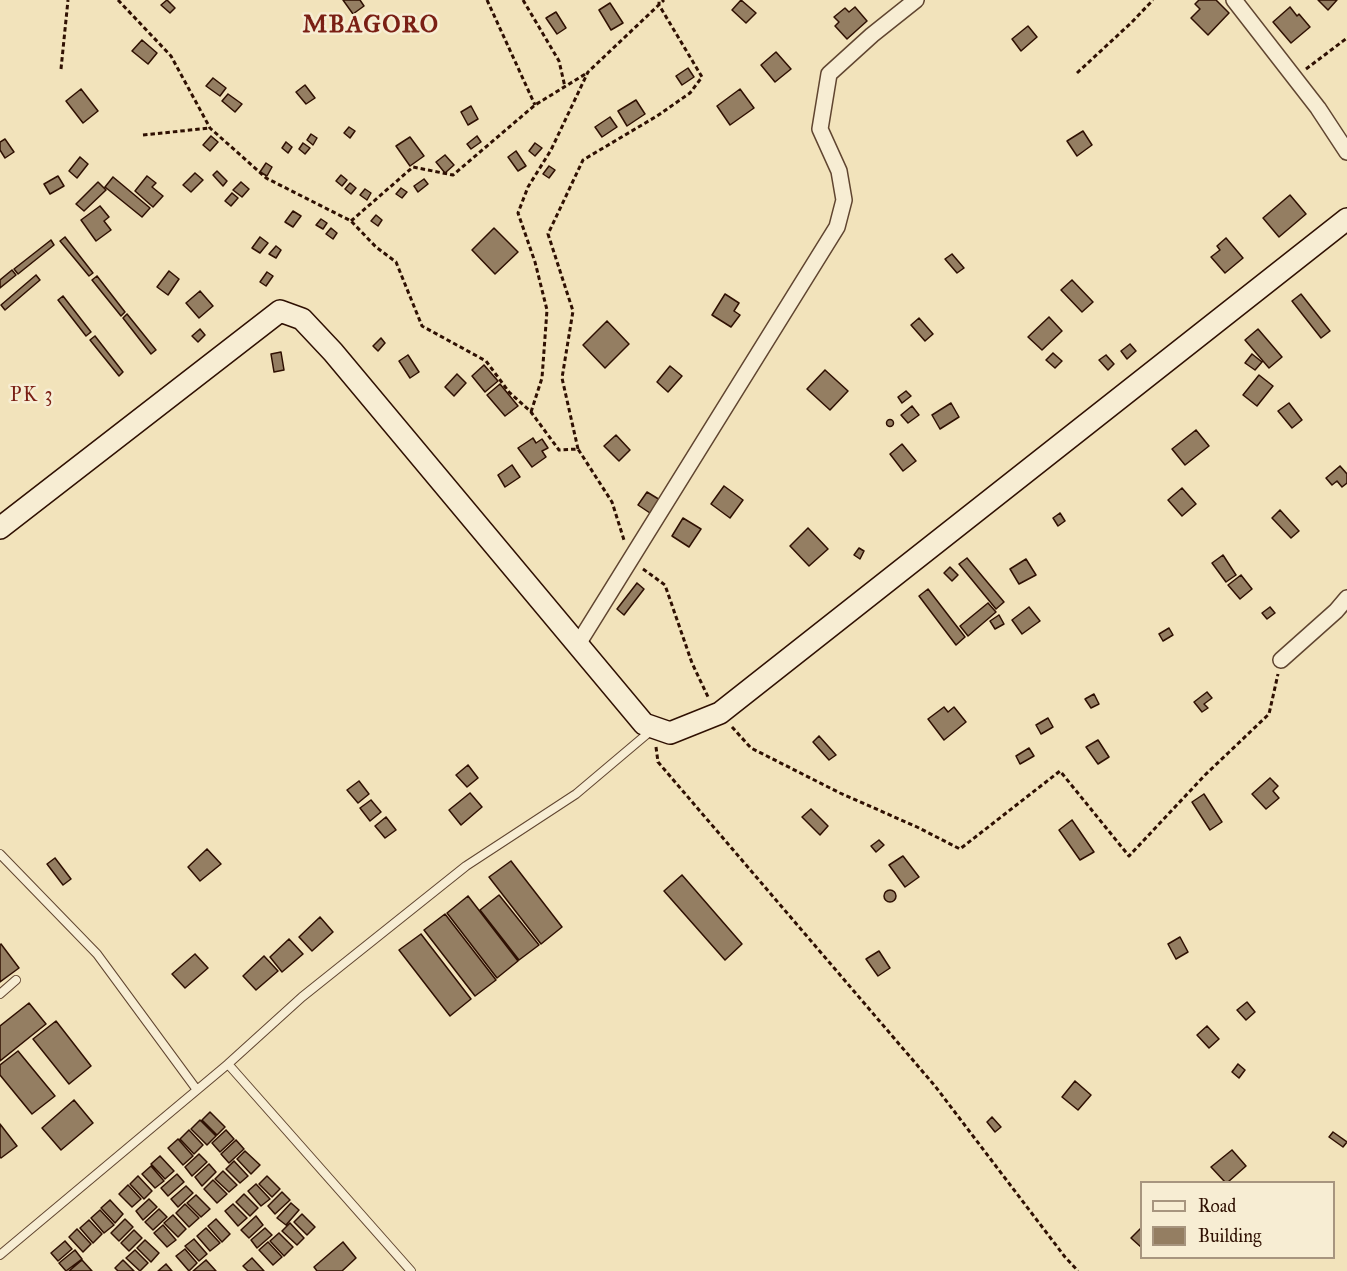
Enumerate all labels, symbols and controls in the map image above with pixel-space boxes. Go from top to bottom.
district label: MBAGORO [303,12,439,40]
district label: PK 3 [10,384,54,408]
legend [1140,1181,1335,1259]
text: Road [1198,1195,1236,1217]
text: Building [1198,1225,1261,1247]

